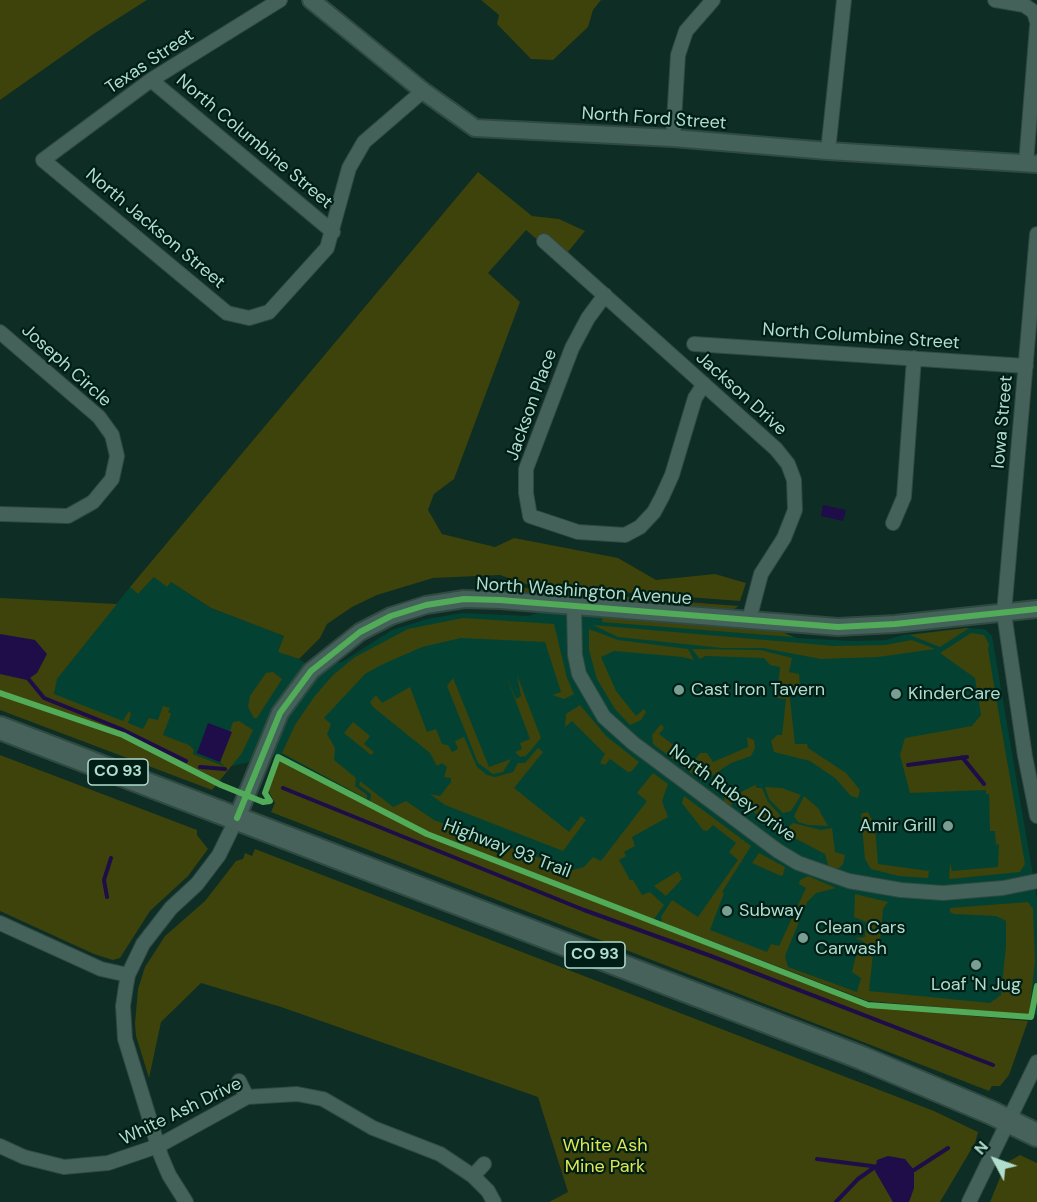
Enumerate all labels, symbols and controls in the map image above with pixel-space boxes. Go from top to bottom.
street label: Texas Street [102,25,198,99]
street label: North Columbine Street [171,70,337,214]
street label: North Ford Street [581,103,727,135]
street label: North Jackson Street [81,164,229,294]
street label: North Columbine Street [762,319,960,355]
street label: Joseph Circle [17,320,115,412]
street label: Jackson Place [502,346,562,464]
street label: Jackson Drive [691,347,791,441]
street label: Iowa Street [988,374,1018,470]
street label: North Washington Avenue [475,574,693,610]
place label: Cast Iron Tavern [691,679,825,701]
marker: Cast Iron Tavern [672,683,686,697]
place label: KinderCare [908,683,1001,705]
marker: KinderCare [889,687,903,701]
street label: North Rubey Drive [664,741,800,847]
road number: CO 93 [88,759,148,785]
street label: Highway 93 Trail [440,815,574,883]
place label: Amir Grill [860,815,936,837]
marker: Amir Grill [941,819,955,833]
place label: Subway [739,900,804,922]
marker: Subway [720,904,734,918]
place label: Clean Cars Carwash [815,917,905,960]
marker: Clean Cars Carwash [796,931,810,945]
road number: CO 93 [565,942,625,968]
marker: Loaf 'N Jug [969,958,983,972]
place label: Loaf 'N Jug [931,974,1021,996]
street label: White Ash Drive [117,1073,245,1151]
north arrow [965,1130,1025,1190]
park label: White Ash Mine Park [562,1135,648,1178]
text: N [969,1137,993,1159]

